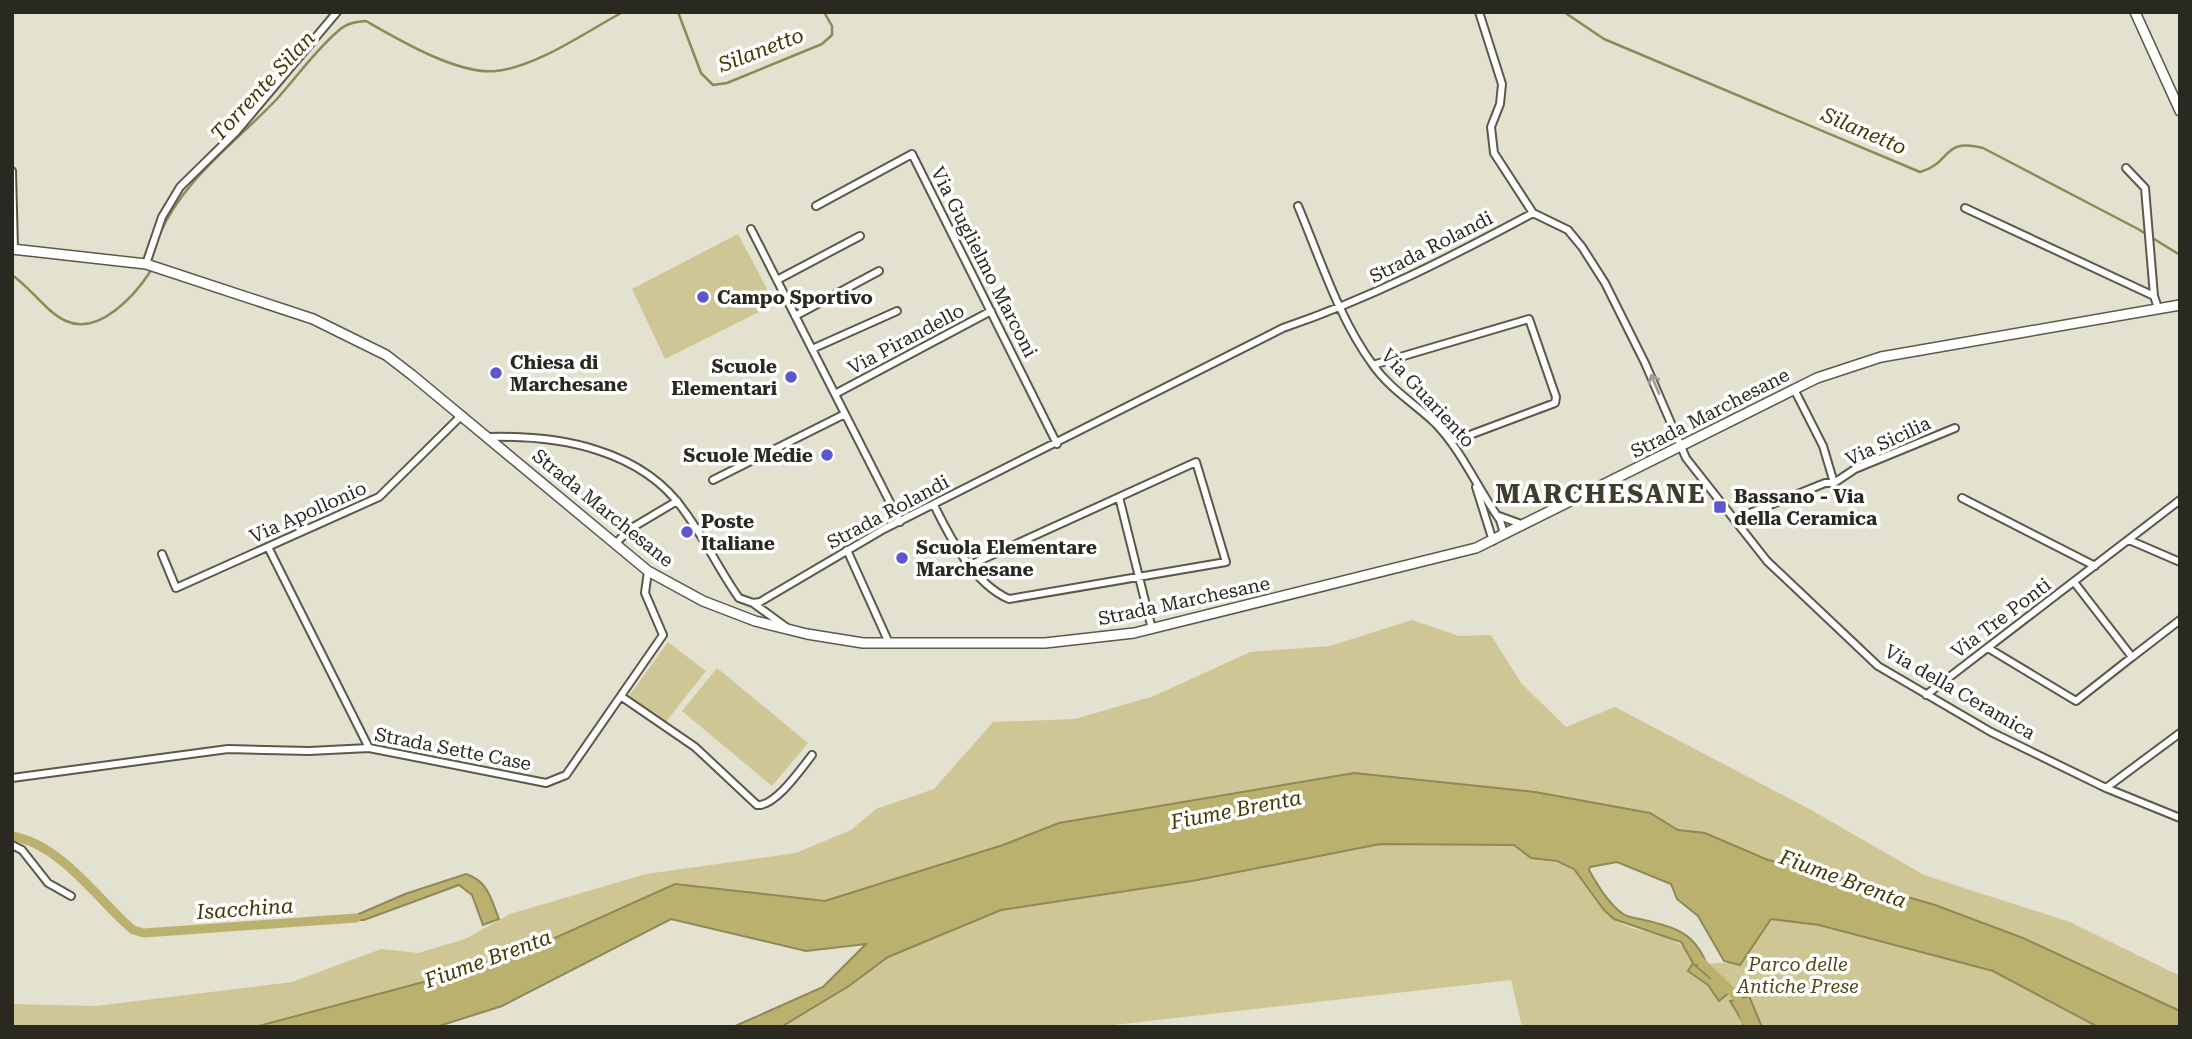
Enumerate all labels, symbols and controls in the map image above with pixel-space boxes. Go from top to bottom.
water label: Silanetto [714,23,807,78]
water label: Torrente Silan [206,26,320,146]
water label: Silanetto [1817,102,1910,160]
street label: Via Guglielmo Marconi [926,163,1042,361]
street label: Strada Rolandi [1366,206,1496,288]
place label: Campo Sportivo [717,286,873,309]
marker: Campo Sportivo [695,289,711,305]
street label: Via Pirandello [844,299,968,379]
street label: Via Guariento [1376,344,1480,452]
place label: Chiesa di Marchesane [510,351,628,396]
place label: Scuole Elementari [671,355,777,400]
street label: Strada Marchesane [1627,363,1793,463]
marker: Chiesa di Marchesane [488,365,504,381]
marker: Scuole Elementari [783,369,799,385]
one-way arrow [1647,374,1660,395]
street label: Via Sicilia [1842,411,1935,471]
street label: Strada Marchesane [528,444,678,572]
place label: Scuole Medie [683,444,813,467]
marker: Scuole Medie [819,447,835,463]
street label: Strada Rolandi [823,470,953,554]
street label: Via Apollonio [246,476,370,548]
district label: MARCHESANE [1495,479,1707,509]
place label: Bassano - Via della Ceramica [1734,485,1877,530]
marker: Bassano - Via della Ceramica [1712,499,1728,515]
place label: Poste Italiane [701,510,775,555]
marker: Poste Italiane [679,524,695,540]
place label: Scuola Elementare Marchesane [916,536,1097,581]
marker: Scuola Elementare Marchesane [894,550,910,566]
street label: Strada Marchesane [1096,572,1272,630]
street label: Via Tre Ponti [1947,573,2055,663]
street label: Via della Ceramica [1881,640,2040,745]
street label: Strada Sette Case [373,723,533,775]
water label: Fiume Brenta [1167,786,1304,835]
water label: Fiume Brenta [1775,845,1910,913]
water label: Isacchina [195,894,294,924]
water label: Fiume Brenta [420,925,555,993]
park label: Parco delle Antiche Prese [1736,953,1859,998]

